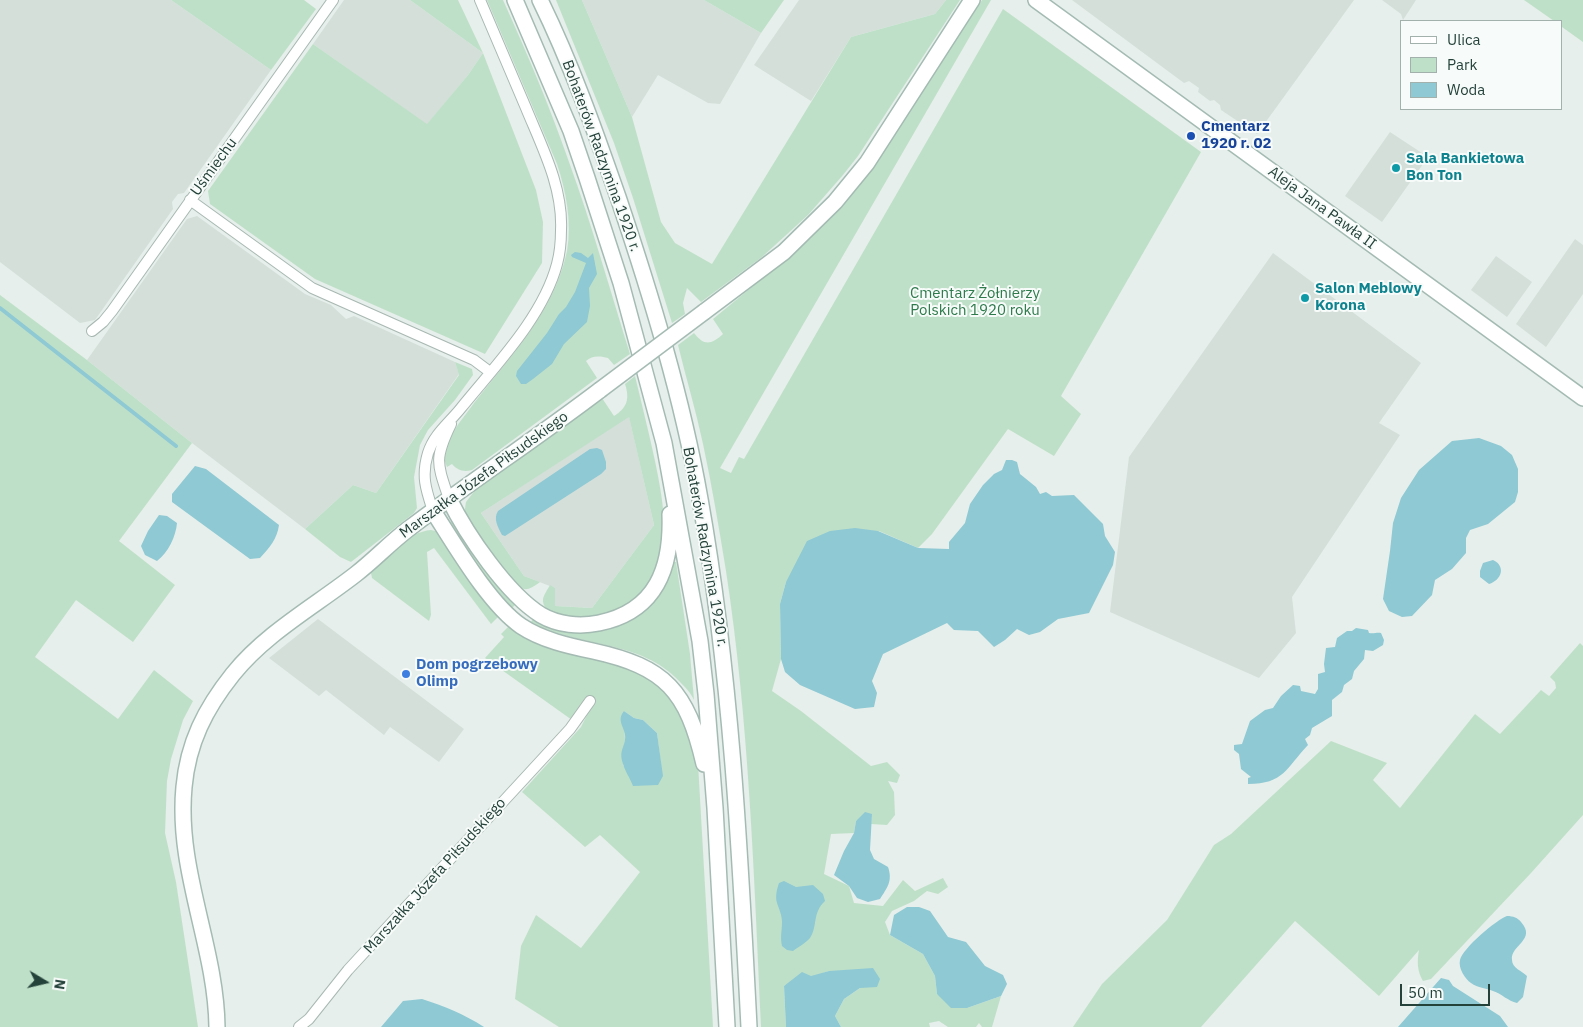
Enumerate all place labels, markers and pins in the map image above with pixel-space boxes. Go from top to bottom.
place label: Cmentarz 1920 r. 02 [1201,118,1272,153]
marker: Cmentarz 1920 r. 02 [1185,130,1197,142]
place label: Sala Bankietowa Bon Ton [1406,150,1524,185]
marker: Sala Bankietowa Bon Ton [1390,162,1402,174]
place label: Salon Meblowy Korona [1315,280,1422,315]
marker: Salon Meblowy Korona [1299,292,1311,304]
place label: Dom pogrzebowy Olimp [416,656,538,691]
marker: Dom pogrzebowy Olimp [400,668,412,680]

